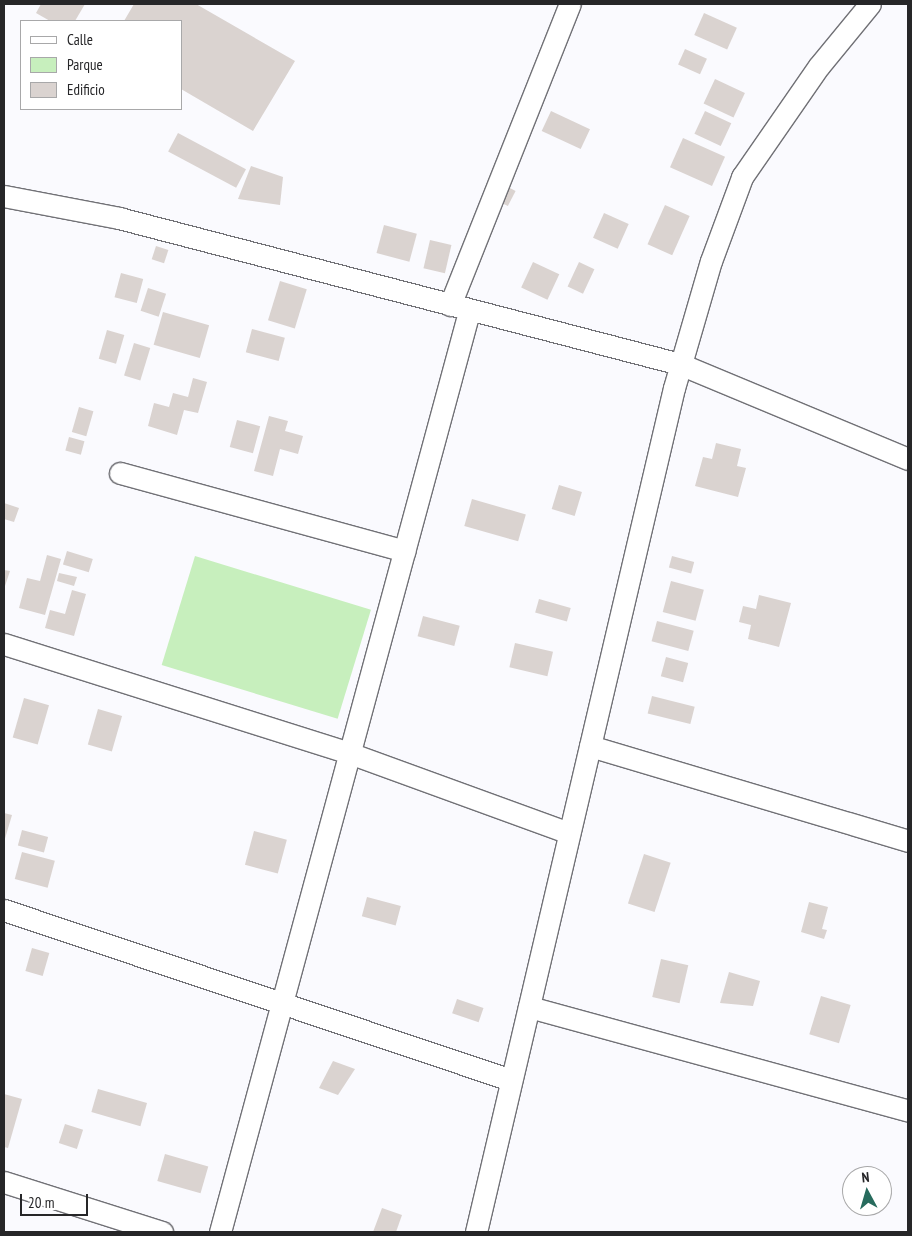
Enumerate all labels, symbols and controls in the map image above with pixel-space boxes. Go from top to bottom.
legend [20,20,182,110]
text: Calle [67,30,93,49]
text: Parque [67,55,103,74]
text: Edificio [67,80,105,99]
north arrow [842,1166,892,1216]
text: N [861,1168,870,1186]
scale bar [22,1184,90,1216]
text: 20 m [28,1193,54,1212]

